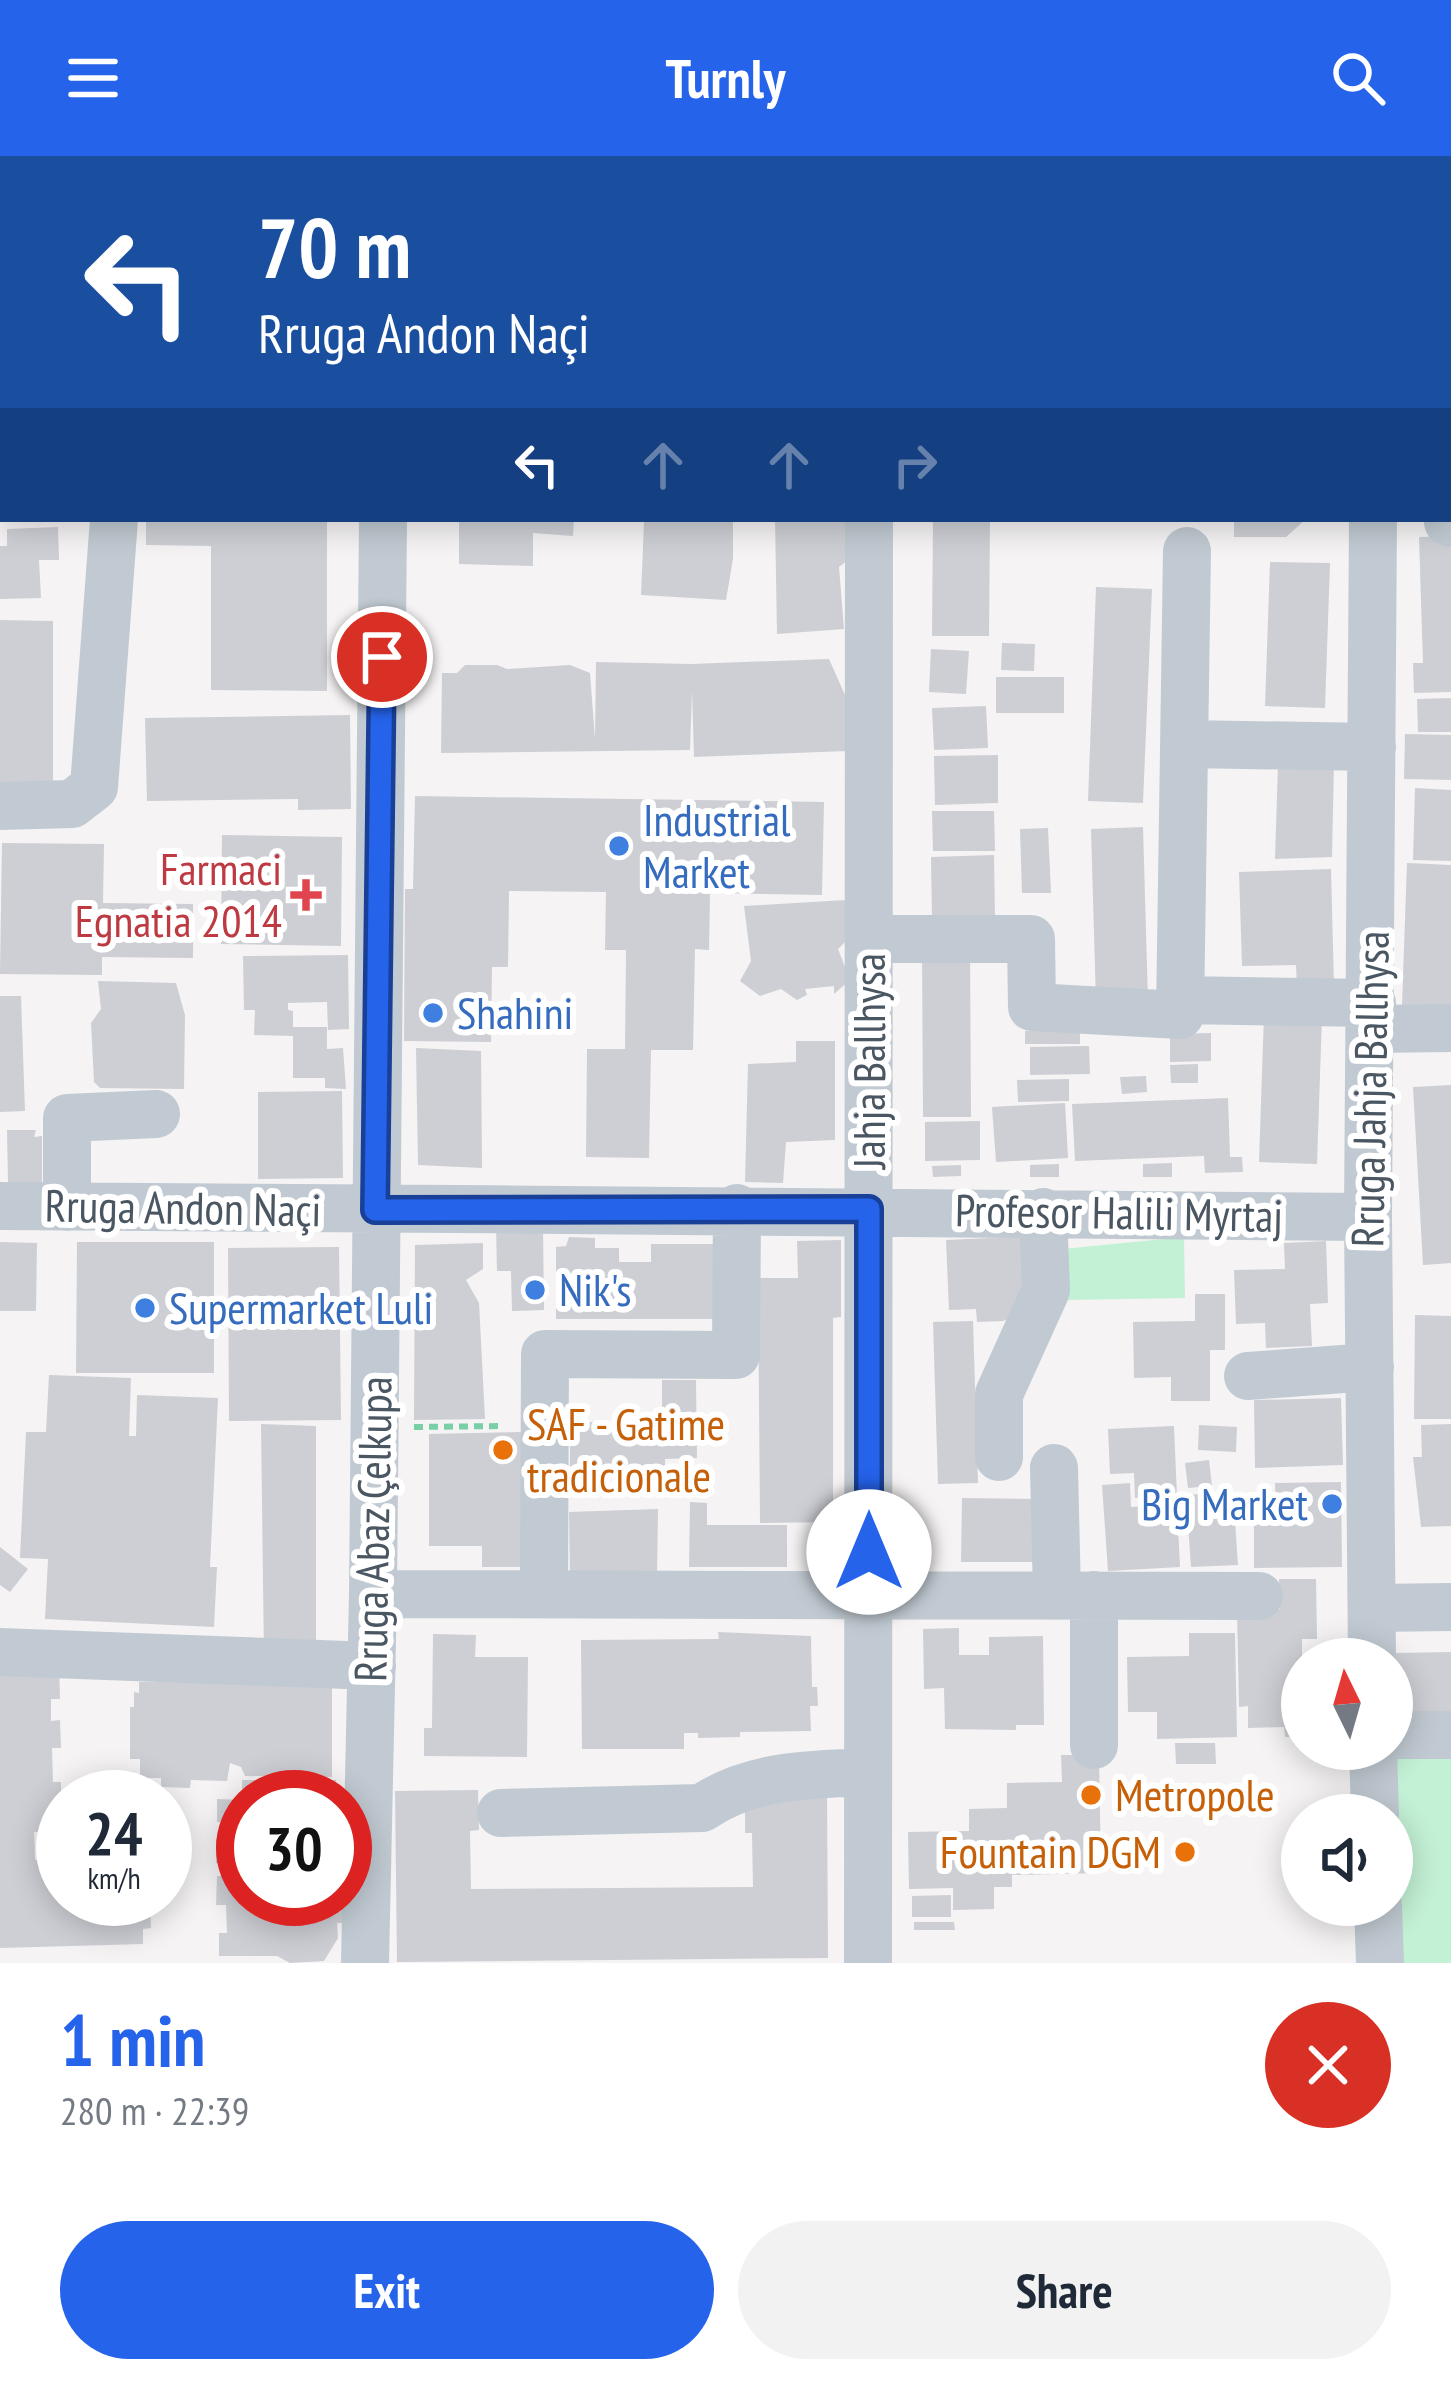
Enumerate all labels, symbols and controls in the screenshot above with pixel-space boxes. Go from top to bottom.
text: Turnly [666,43,785,113]
icon: menu [60,45,126,111]
icon: search [1325,45,1391,111]
text: 70 m [258,192,411,301]
icon: left [60,204,216,360]
text: Rruga Andon Naçi [258,298,590,368]
icon: left [504,432,570,498]
icon: ahead [630,432,696,498]
icon: ahead [756,432,822,498]
icon: right [882,432,948,498]
pin [331,606,433,708]
icon: arrive [349,624,415,690]
place label: Industrial Market [643,790,791,900]
marker: Industrial Market [606,833,632,859]
place label: Farmaci Egnatia 2014 [75,839,282,949]
marker: Farmaci Egnatia 2014 [293,882,319,908]
street label: Rruga Jahja Ballhysa [1337,930,1401,1248]
street label: Jahja Ballhysa [839,953,897,1171]
place label: Shahini [457,983,573,1041]
marker: Shahini [420,1000,446,1026]
street label: Rruga Andon Naçi [44,1176,322,1238]
street label: Profesor Halili Myrtaj [955,1180,1283,1244]
place label: Nik's [559,1260,631,1318]
marker: Nik's [522,1277,548,1303]
place label: Supermarket Luli [169,1278,433,1336]
marker: Supermarket Luli [132,1295,158,1321]
street label: Rruga Abaz Çelkupa [340,1376,404,1682]
place label: SAF - Gatime tradicionale [527,1394,725,1504]
marker: SAF - Gatime tradicionale [490,1437,516,1463]
place label: Big Market [1141,1474,1309,1532]
position arrow [806,1489,932,1615]
marker: Big Market [1319,1491,1345,1517]
north arrow [1281,1638,1413,1770]
map controls [1281,1638,1413,1926]
place label: Metropole [1115,1765,1274,1823]
speed limit sign: 30 [216,1770,372,1926]
marker: Metropole [1078,1782,1104,1808]
text: 24 [85,1794,143,1872]
button: sound [1281,1794,1413,1926]
place label: Fountain DGM [940,1822,1161,1880]
marker: Fountain DGM [1172,1839,1198,1865]
text: km/h [87,1858,141,1897]
text: 1 min [60,1993,205,2086]
button: close [1265,2002,1391,2128]
text: 280 m · 22:39 [60,2085,249,2136]
button: Exit [60,2221,714,2359]
button: Share [738,2221,1391,2359]

